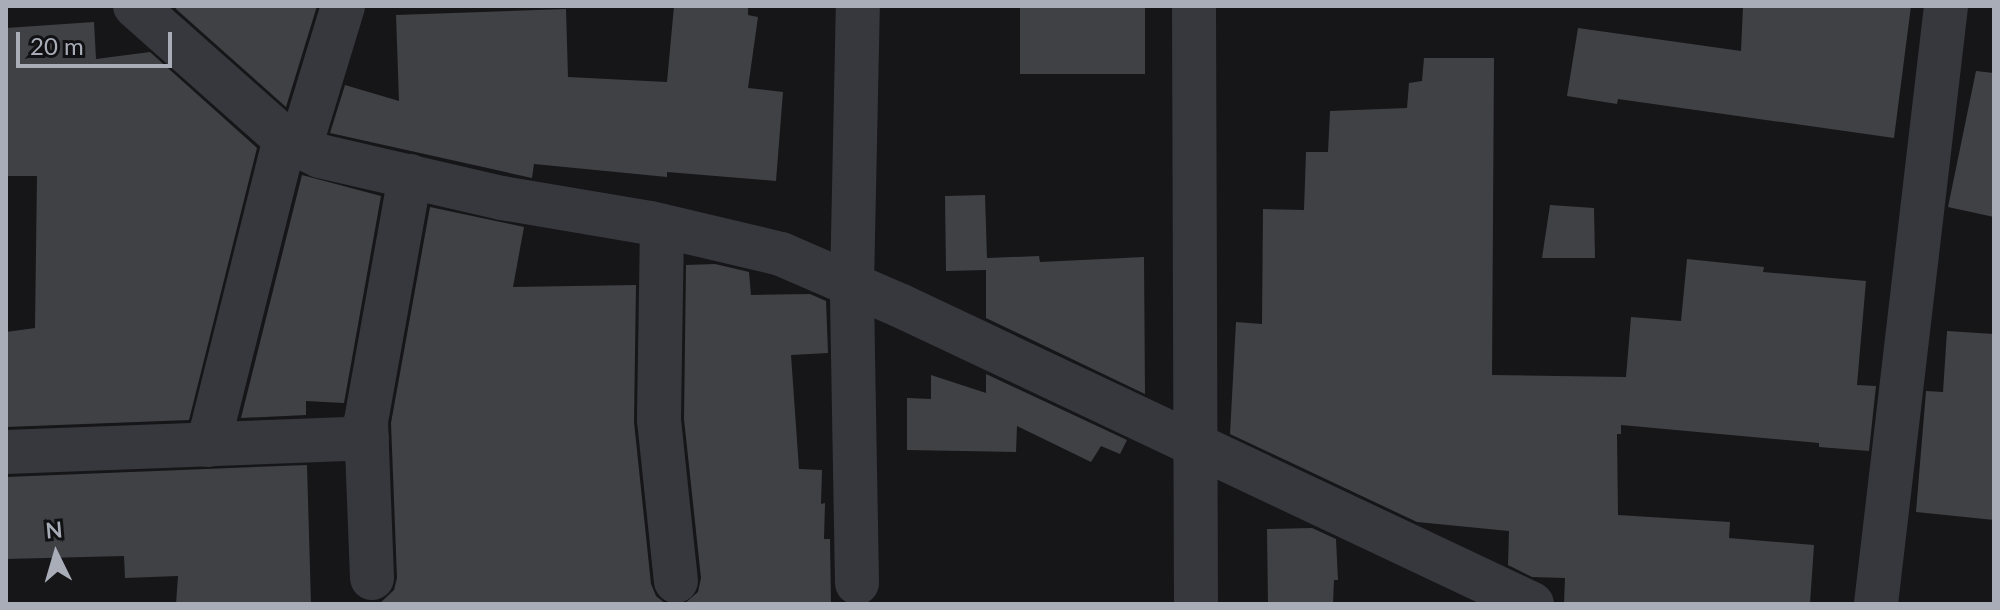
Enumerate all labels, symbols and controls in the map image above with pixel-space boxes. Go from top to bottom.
scale bar [20,16,176,66]
text: 20 m [30,31,84,60]
north arrow [16,514,96,594]
text: N [44,515,63,544]

